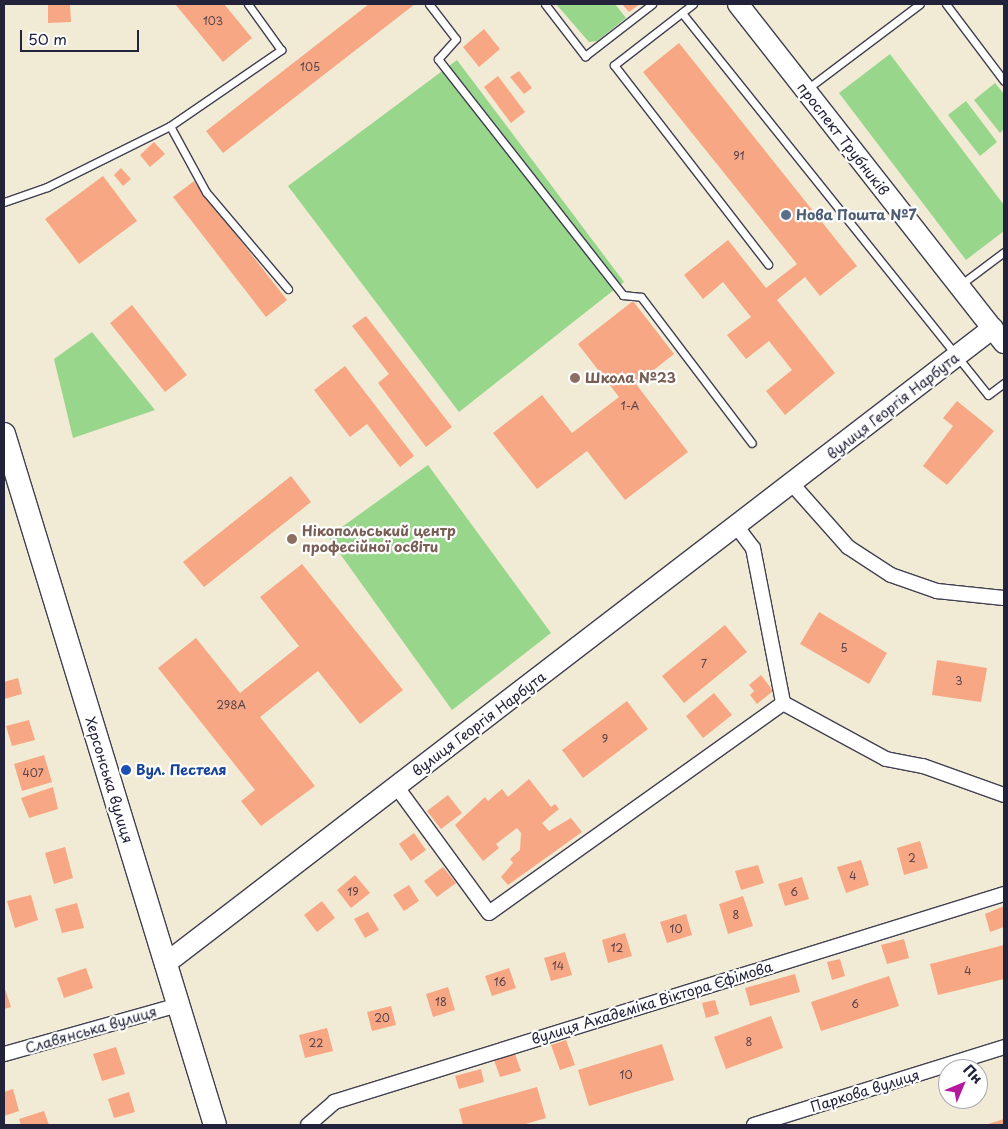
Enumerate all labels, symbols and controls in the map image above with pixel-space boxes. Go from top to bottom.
house number: 103 [203,14,223,28]
scale bar [22,20,141,52]
text: 50 m [28,27,67,50]
house number: 105 [300,60,320,74]
street label: проспект Трубників [794,79,892,199]
house number: 91 [733,149,745,163]
place label: Нова Пошта №7 [796,207,917,223]
marker: Нова Пошта №7 [780,209,792,221]
street label: вулиця Георгія Нарбута [824,349,962,463]
place label: Школа №23 [585,370,677,386]
marker: Школа №23 [569,372,581,384]
house number: 1-А [621,399,639,413]
place label: Нікопольський центр професійної освіти [302,523,456,556]
marker: Нікопольський центр професійної освіти [286,533,298,545]
house number: 5 [840,641,848,655]
house number: 7 [701,657,707,671]
street label: вулиця Георгія Нарбута [409,668,549,780]
house number: 3 [955,674,963,688]
house number: 298А [216,698,246,712]
street label: Херсонська вулиця [82,715,136,845]
house number: 9 [602,732,608,746]
place label: Вул. Пестеля [136,762,227,778]
marker: Вул. Пестеля [120,764,132,776]
house number: 407 [22,766,44,780]
house number: 2 [908,851,916,865]
house number: 4 [849,869,857,883]
house number: 19 [347,885,359,899]
house number: 6 [790,885,798,899]
house number: 8 [733,908,739,922]
house number: 10 [670,922,682,936]
house number: 12 [611,941,623,955]
street label: вулиця Академіка Віктора Єфімова [529,958,775,1048]
house number: 14 [552,959,564,973]
house number: 4 [964,964,972,978]
house number: 16 [494,975,506,989]
house number: 18 [435,995,447,1009]
house number: 6 [851,997,859,1011]
street label: Славянська вулиця [23,1003,159,1057]
house number: 20 [374,1011,390,1025]
house number: 8 [746,1035,752,1049]
house number: 22 [309,1036,323,1050]
north arrow [938,1059,988,1109]
text: Пн [959,1059,988,1088]
street label: Паркова вулиця [808,1066,922,1116]
house number: 10 [620,1068,632,1082]

